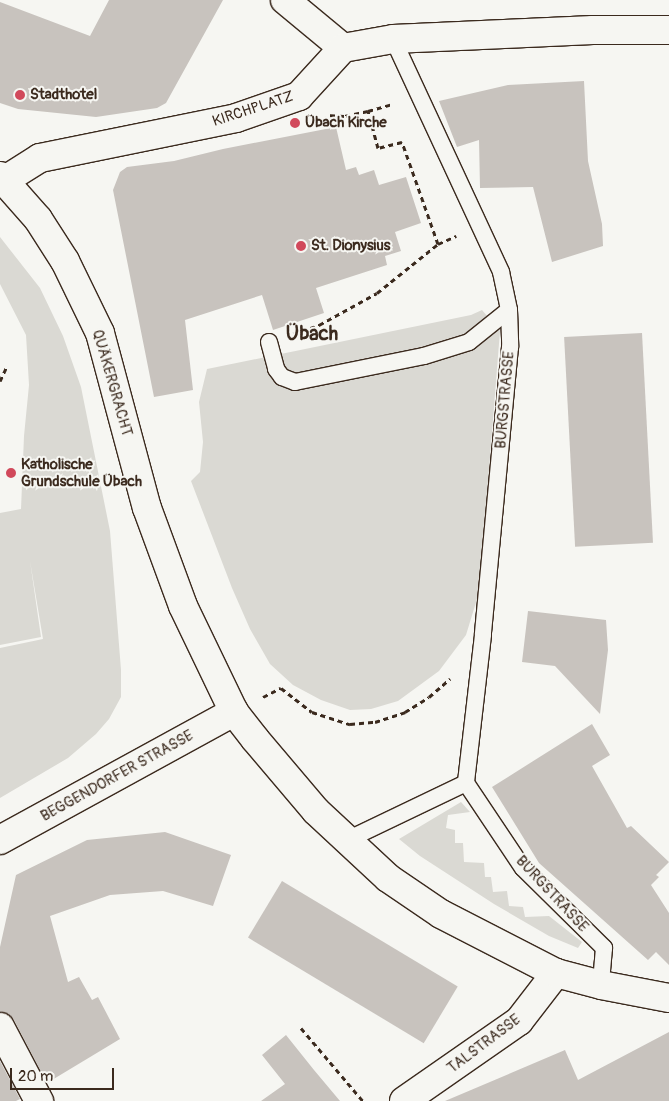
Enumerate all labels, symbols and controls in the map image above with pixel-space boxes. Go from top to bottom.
place label: Stadthotel [30,86,97,104]
street label: KIRCHPLATZ [210,87,296,131]
marker: Stadthotel [14,89,26,101]
place label: Übach Kirche [305,114,387,132]
marker: Übach Kirche [289,117,301,129]
place label: St. Dionysius [311,237,391,255]
marker: St. Dionysius [295,240,307,252]
district label: Übach [286,321,338,345]
street label: QUÄKERGRACHT [88,328,136,438]
street label: BURGSTRASSE [492,350,518,450]
place label: Katholische Grundschule Übach [21,455,142,490]
marker: Katholische Grundschule Übach [5,467,17,479]
street label: BEGGENDORFER STRASSE [38,727,196,825]
street label: BURGSTRASSE [512,852,592,936]
street label: TALSTRASSE [444,1011,524,1077]
scale bar [12,1058,116,1090]
text: 20 m [18,1067,53,1086]

